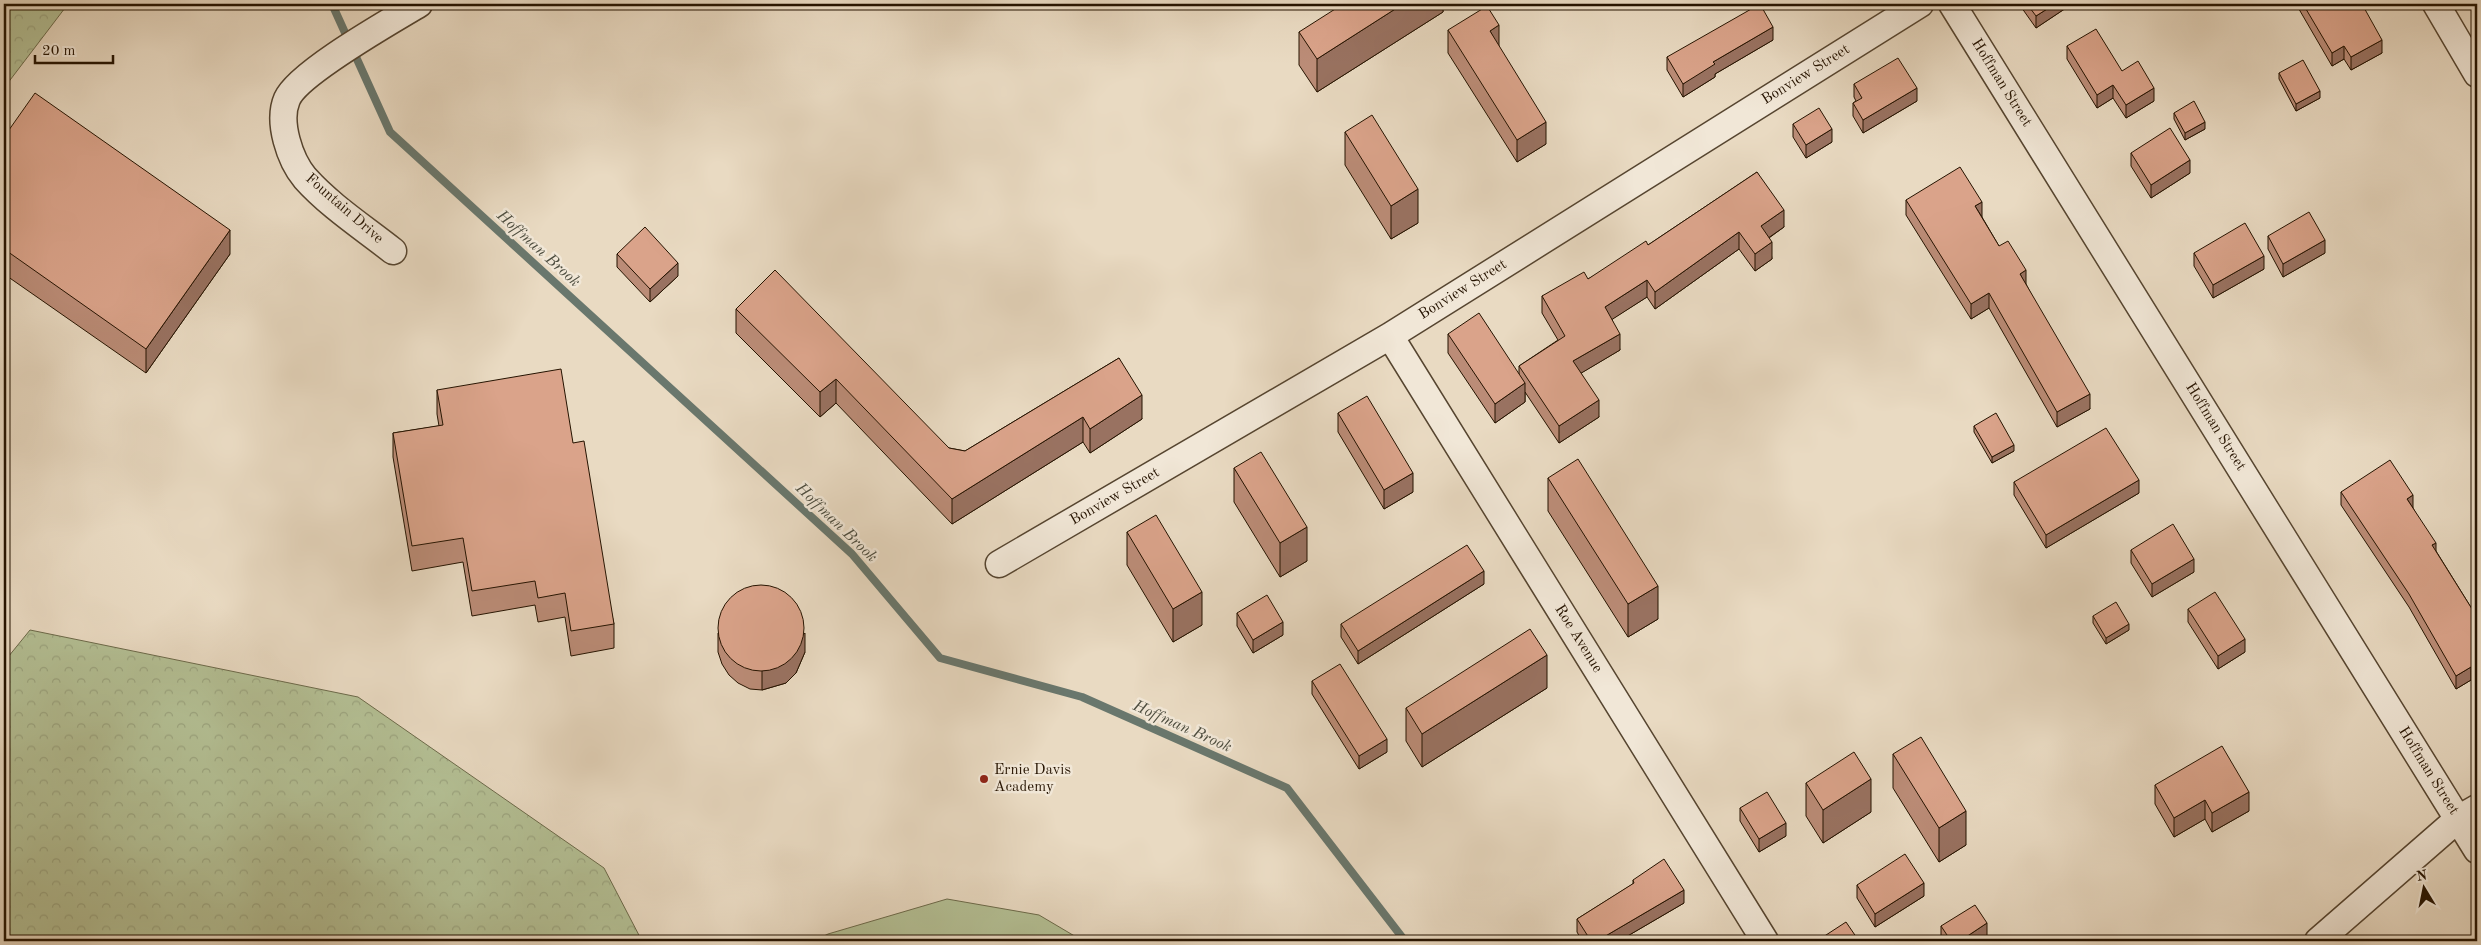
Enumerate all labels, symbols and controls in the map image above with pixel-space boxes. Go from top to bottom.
scale bar [35,32,112,64]
street label: Hoffman Street [1968,36,2034,130]
street label: Bonview Street [1759,42,1853,108]
text: 20 m [42,44,76,59]
street label: Fountain Drive [302,171,386,247]
water label: Hoffman Brook [492,207,583,291]
street label: Bonview Street [1416,257,1510,323]
street label: Hoffman Street [2182,380,2248,474]
street label: Bonview Street [1068,465,1162,529]
water label: Hoffman Brook [792,480,880,566]
street label: Roe Avenue [1551,602,1605,676]
water label: Hoffman Brook [1129,698,1234,756]
street label: Hoffman Street [2395,724,2461,818]
place label: Ernie Davis Academy [994,763,1071,795]
marker: Ernie Davis Academy [978,773,990,785]
north arrow [2398,862,2448,912]
text: N [2415,868,2429,884]

